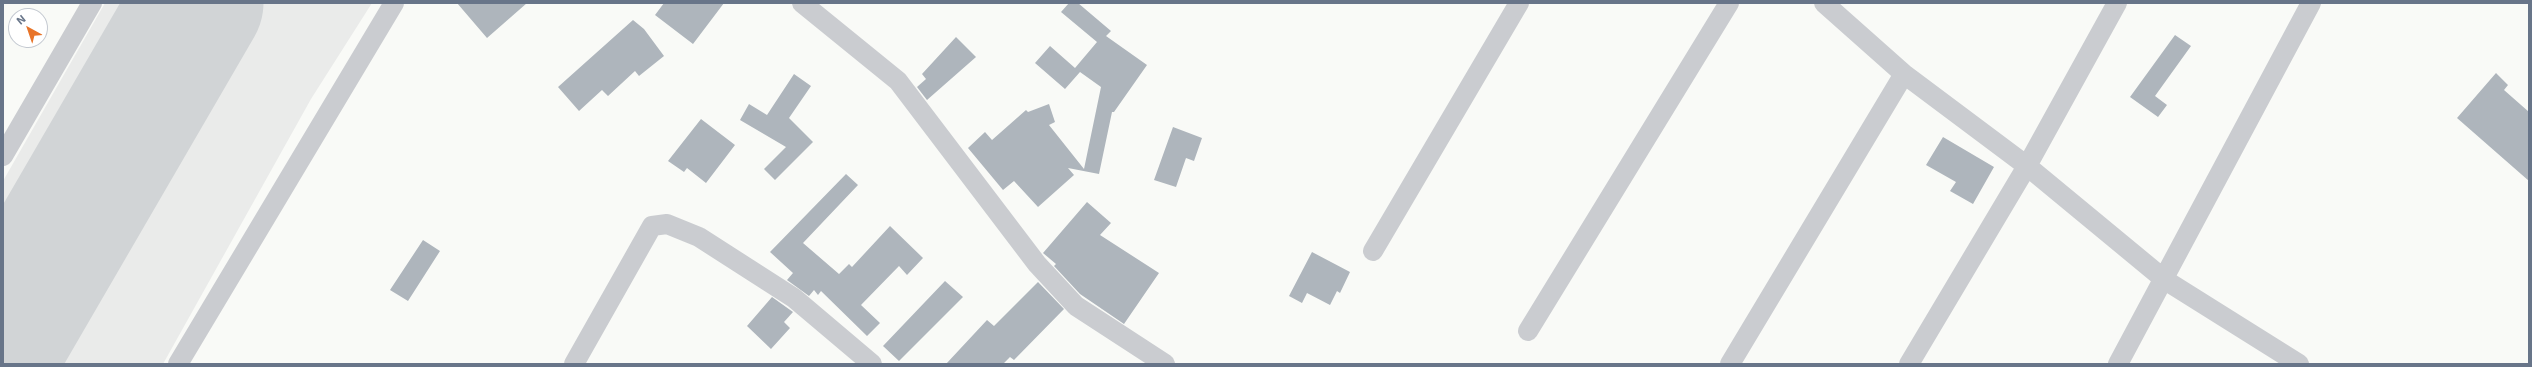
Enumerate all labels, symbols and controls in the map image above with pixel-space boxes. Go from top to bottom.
north arrow [8,8,48,48]
text: N [13,12,28,27]

